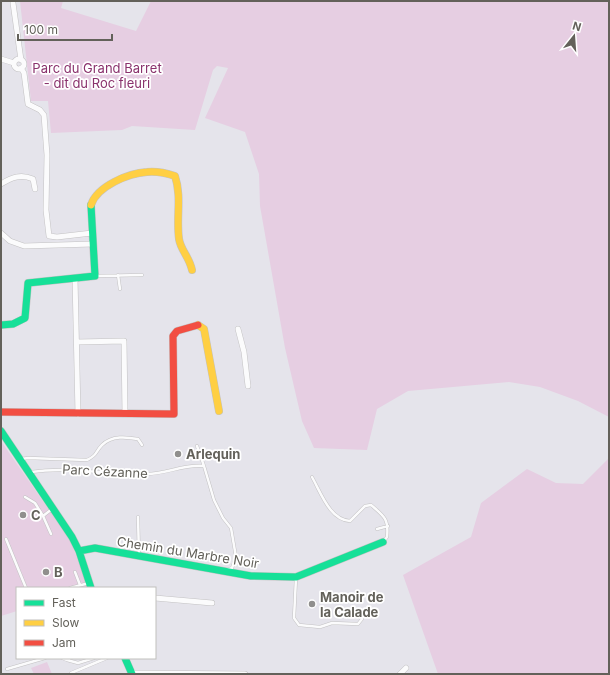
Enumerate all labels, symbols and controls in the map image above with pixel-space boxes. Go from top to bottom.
scale bar [18,16,112,42]
north arrow [554,16,594,56]
text: N [571,19,583,34]
text: 100 m [24,22,58,37]
park label: Parc du Grand Barret - dit du Roc fleuri [32,60,162,91]
place label: Arlequin [186,446,240,462]
marker: Arlequin [173,449,183,459]
street label: Parc Cézanne [62,461,148,481]
place label: C [31,507,41,523]
marker: C [18,510,28,520]
street label: Chemin du Marbre Noir [116,533,260,571]
place label: B [54,564,63,580]
marker: B [41,567,51,577]
legend [16,587,156,659]
place label: Manoir de la Calade [320,589,384,620]
text: Fast [52,595,76,610]
marker: Manoir de la Calade [307,599,317,609]
text: Slow [52,615,80,630]
text: Jam [52,635,76,650]

